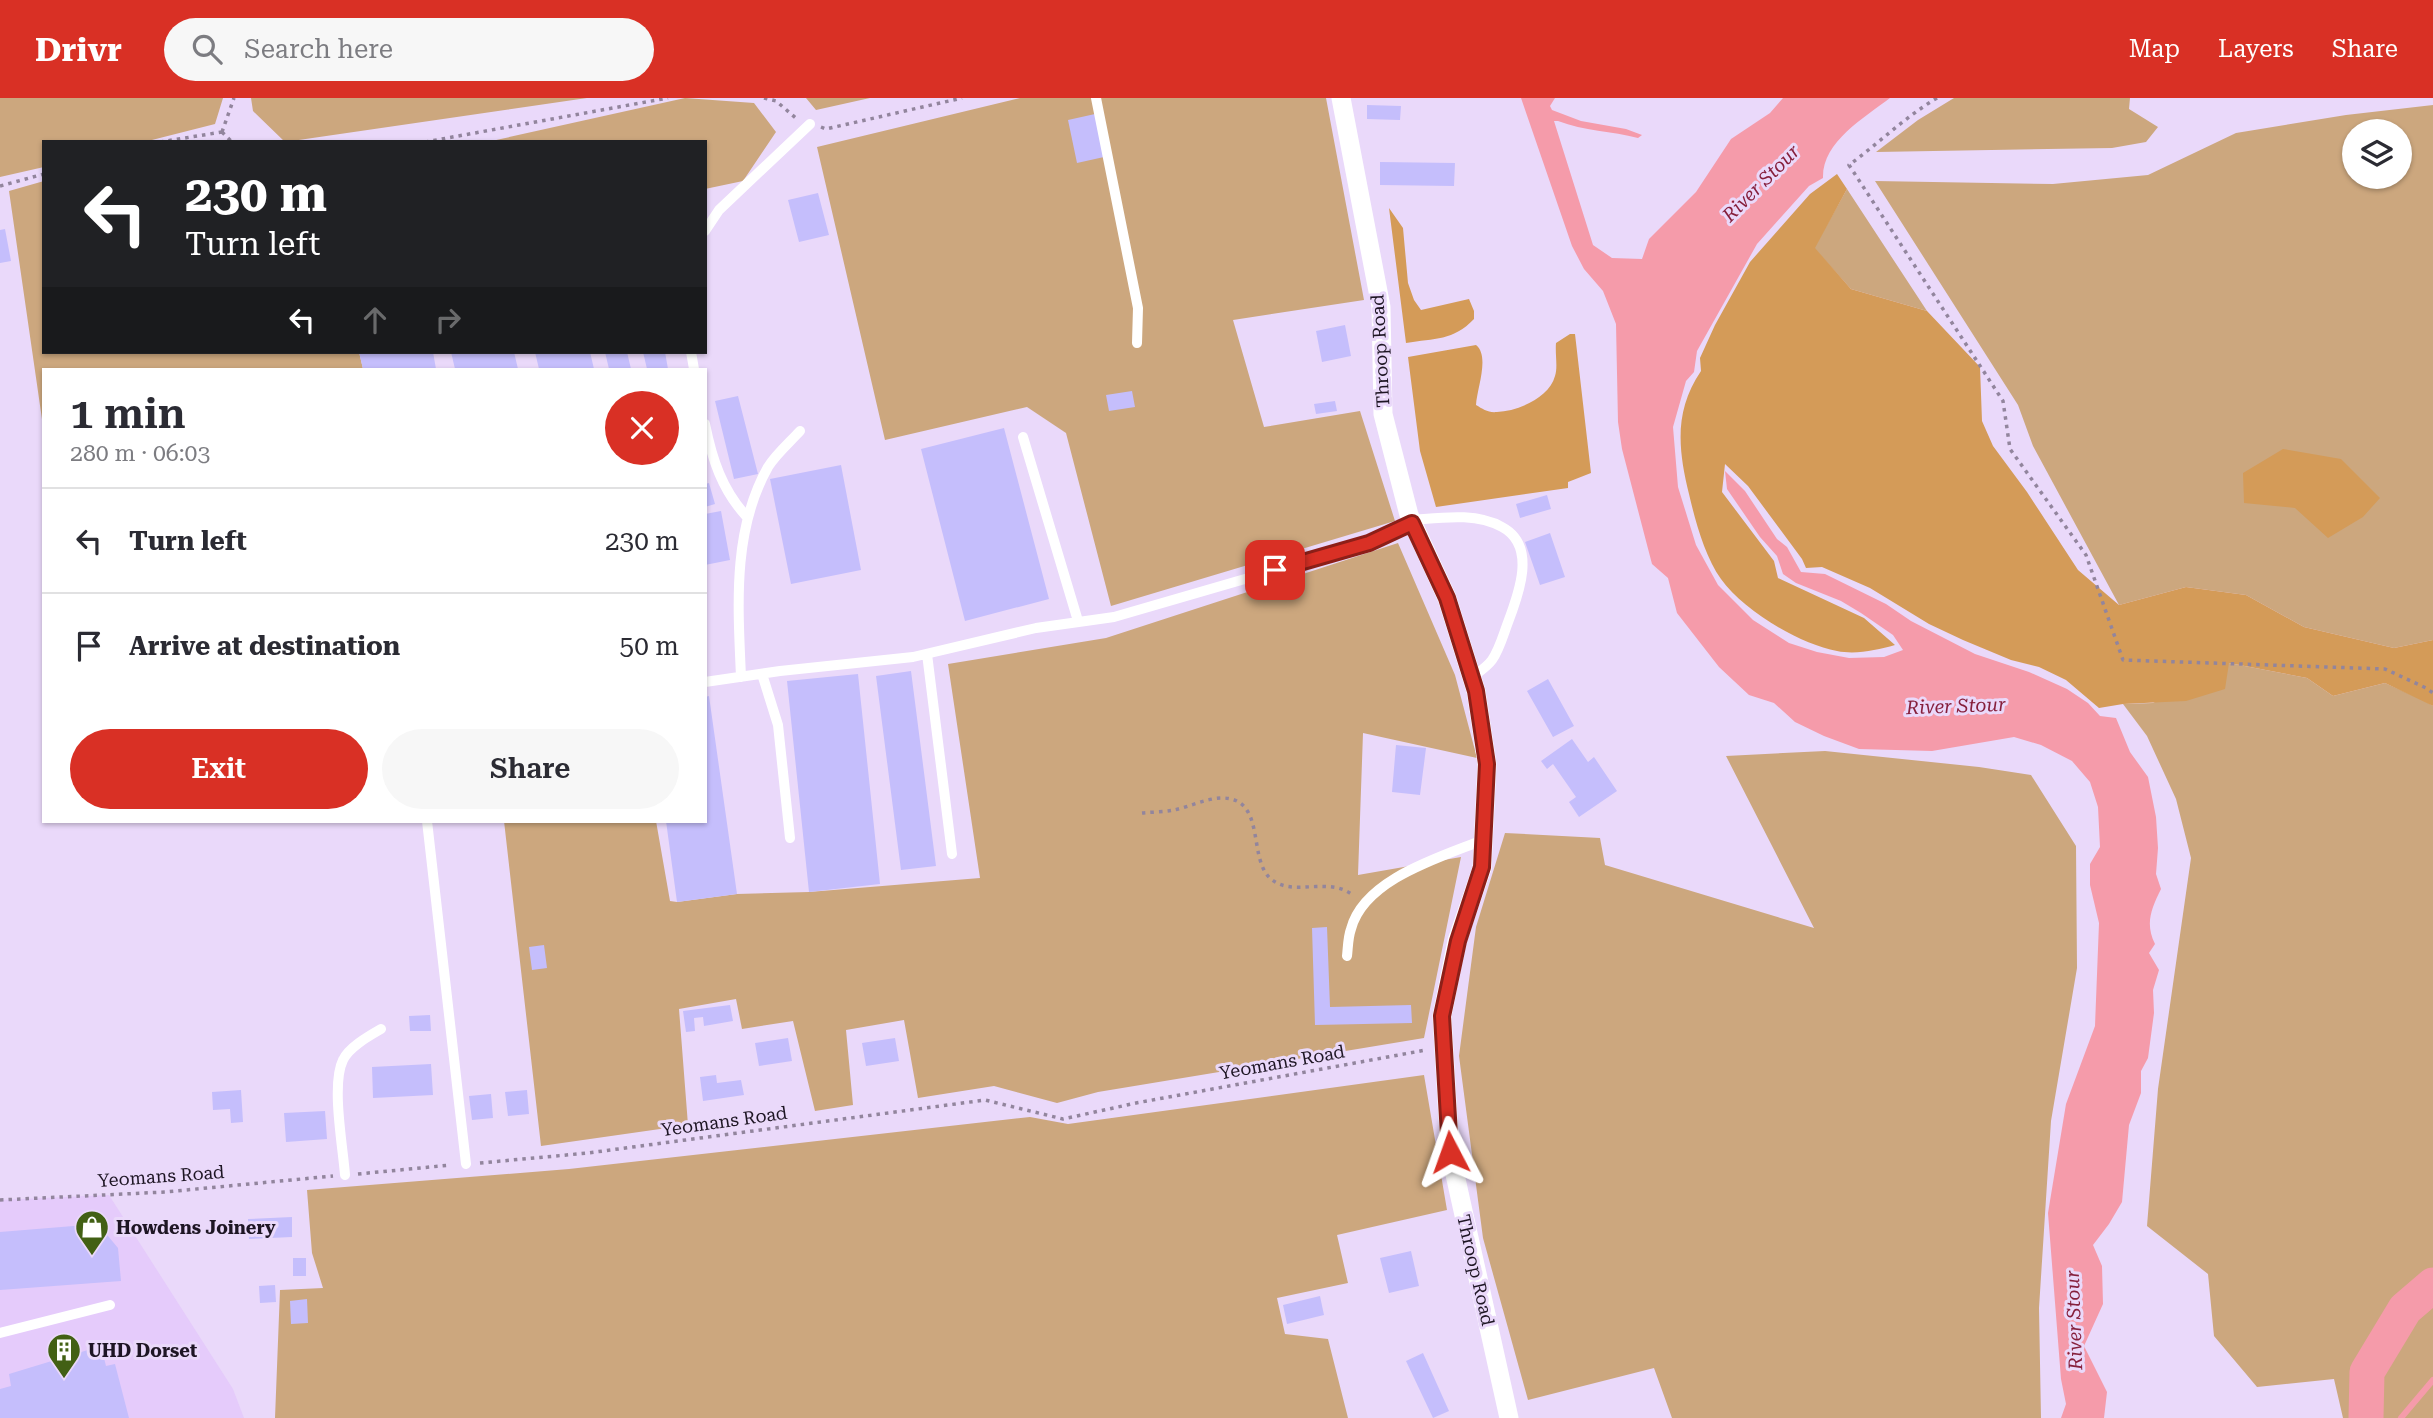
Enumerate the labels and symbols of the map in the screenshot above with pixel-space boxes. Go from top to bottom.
water label: River Stour [1717,140,1804,227]
street label: Throop Road [1367,293,1393,408]
pin [1245,540,1305,600]
water label: River Stour [1905,693,2006,719]
street label: Yeomans Road [1218,1041,1347,1083]
street label: Yeomans Road [660,1102,789,1140]
position arrow [1413,1115,1487,1189]
street label: Yeomans Road [97,1161,226,1191]
shop icon: Howdens Joinery [73,1208,111,1257]
street label: Throop Road [1453,1212,1499,1328]
place label: Howdens Joinery [116,1217,276,1238]
water label: River Stour [2061,1270,2087,1371]
building icon: UHD Dorset [45,1331,83,1380]
place label: UHD Dorset [88,1340,197,1361]

